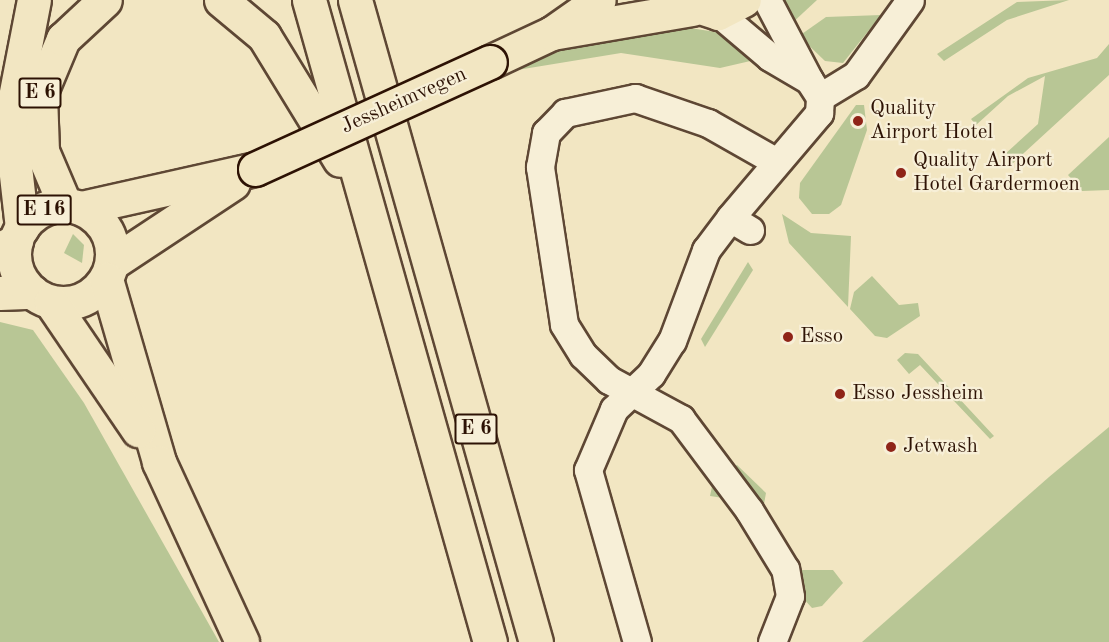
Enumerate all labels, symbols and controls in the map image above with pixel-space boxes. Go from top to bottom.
street label: Jessheimvegen [337,62,471,140]
road number: E 6 [18,76,63,110]
place label: Quality Airport Hotel [870,96,993,146]
marker: Quality Airport Hotel [851,114,865,128]
place label: Quality Airport Hotel Gardermoen [913,148,1080,198]
marker: Quality Airport Hotel Gardermoen [894,166,908,180]
road number: E 16 [15,193,72,227]
place label: Esso [800,324,843,350]
marker: Esso [781,330,795,344]
place label: Esso Jessheim [852,381,984,407]
marker: Esso Jessheim [833,387,847,401]
road number: E 6 [454,412,498,446]
place label: Jetwash [903,434,978,460]
marker: Jetwash [884,440,898,454]

